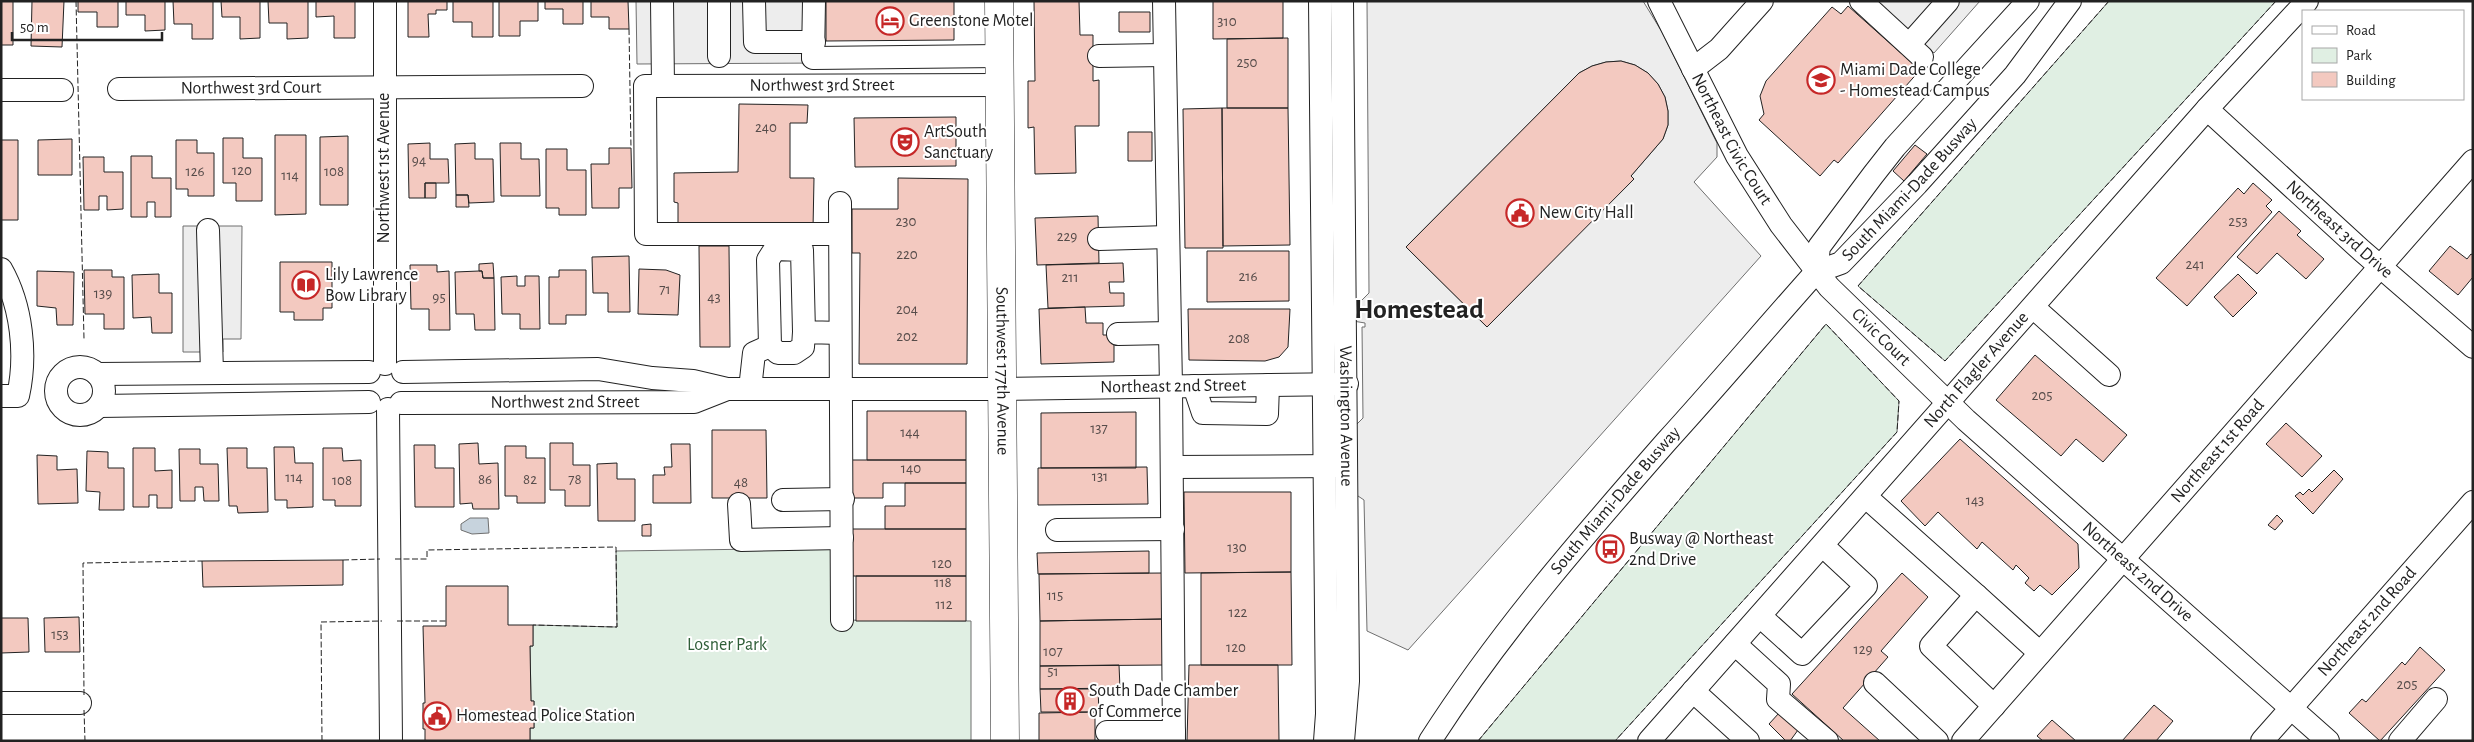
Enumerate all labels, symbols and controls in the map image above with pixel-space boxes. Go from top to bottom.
hotel icon: Greenstone Motel [875,6,905,36]
scale bar [12,10,162,42]
legend [2302,10,2464,100]
place label: Greenstone Motel [909,12,1033,30]
house number: 310 [1217,14,1237,29]
text: 50 m [20,20,49,35]
text: Road [2346,23,2376,38]
text: Park [2346,48,2372,63]
house number: 250 [1236,55,1258,70]
place label: Miami Dade College - Homestead Campus [1840,61,1990,100]
school or university icon: Miami Dade College - Homestead Campus [1806,65,1836,95]
street label: Northeast Civic Court [1688,70,1775,209]
text: Building [2346,73,2396,88]
street label: Northwest 3rd Street [750,76,895,95]
street label: Northwest 3rd Court [181,79,322,98]
street label: Northwest 1st Avenue [375,93,393,243]
street label: South Miami-Dade Busway [1839,115,1981,265]
house number: 240 [755,120,777,135]
place label: ArtSouth Sanctuary [924,123,994,162]
theatre icon: ArtSouth Sanctuary [890,127,920,157]
house number: 94 [412,153,426,168]
house number: 120 [232,163,252,178]
house number: 126 [185,164,205,179]
house number: 108 [324,164,344,179]
house number: 114 [281,168,299,183]
street label: Northeast 3rd Drive [2283,177,2396,282]
public building icon: New City Hall [1505,198,1535,228]
place label: New City Hall [1539,204,1634,222]
house number: 230 [896,214,917,229]
house number: 253 [2228,214,2248,229]
house number: 229 [1057,229,1077,244]
house number: 220 [896,247,918,262]
house number: 241 [2185,257,2205,272]
place label: Lily Lawrence Bow Library [325,266,418,305]
house number: 216 [1238,269,1258,284]
library icon: Lily Lawrence Bow Library [291,270,321,300]
house number: 211 [1061,270,1079,285]
house number: 71 [659,282,671,297]
house number: 139 [94,286,112,301]
street label: Southwest 177th Avenue [992,287,1012,455]
house number: 95 [432,290,446,305]
house number: 43 [707,290,721,305]
district label: Homestead [1354,296,1484,324]
house number: 204 [896,302,918,317]
street label: Civic Court [1848,305,1914,370]
street label: North Flagler Avenue [1921,308,2032,431]
house number: 202 [896,329,918,344]
house number: 208 [1228,331,1250,346]
street label: Washington Avenue [1336,345,1355,487]
street label: Northeast 2nd Street [1100,376,1246,397]
house number: 205 [2031,388,2053,403]
street label: Northwest 2nd Street [490,393,640,412]
street label: Northeast 1st Road [2168,396,2268,506]
house number: 137 [1090,421,1108,436]
street label: South Miami-Dade Busway [1547,423,1684,578]
house number: 144 [900,425,920,440]
house number: 140 [901,461,921,476]
house number: 131 [1092,469,1108,484]
house number: 114 [285,470,303,485]
house number: 86 [478,472,492,487]
house number: 82 [523,472,537,487]
house number: 78 [568,472,582,487]
house number: 108 [332,473,352,488]
house number: 48 [734,475,748,490]
house number: 143 [1966,493,1984,508]
street label: Northeast 2nd Drive [2079,519,2196,626]
place label: Busway @ Northeast 2nd Drive [1629,530,1774,569]
bus stop icon: Busway @ Northeast 2nd Drive [1595,534,1625,564]
house number: 130 [1227,540,1247,555]
house number: 120 [932,556,952,571]
street label: Northeast 2nd Road [2314,564,2420,680]
house number: 118 [934,575,952,590]
house number: 115 [1047,588,1063,603]
house number: 112 [935,597,953,612]
house number: 122 [1229,605,1248,620]
house number: 153 [51,627,69,642]
park label: Losner Park [687,636,768,654]
house number: 120 [1226,640,1246,655]
house number: 129 [1853,642,1873,657]
house number: 107 [1043,644,1063,659]
house number: 51 [1047,664,1059,679]
house number: 205 [2396,677,2418,692]
place label: South Dade Chamber of Commerce [1089,682,1239,721]
building icon: South Dade Chamber of Commerce [1055,686,1085,716]
public building icon: Homestead Police Station [422,701,452,731]
place label: Homestead Police Station [456,707,635,725]

